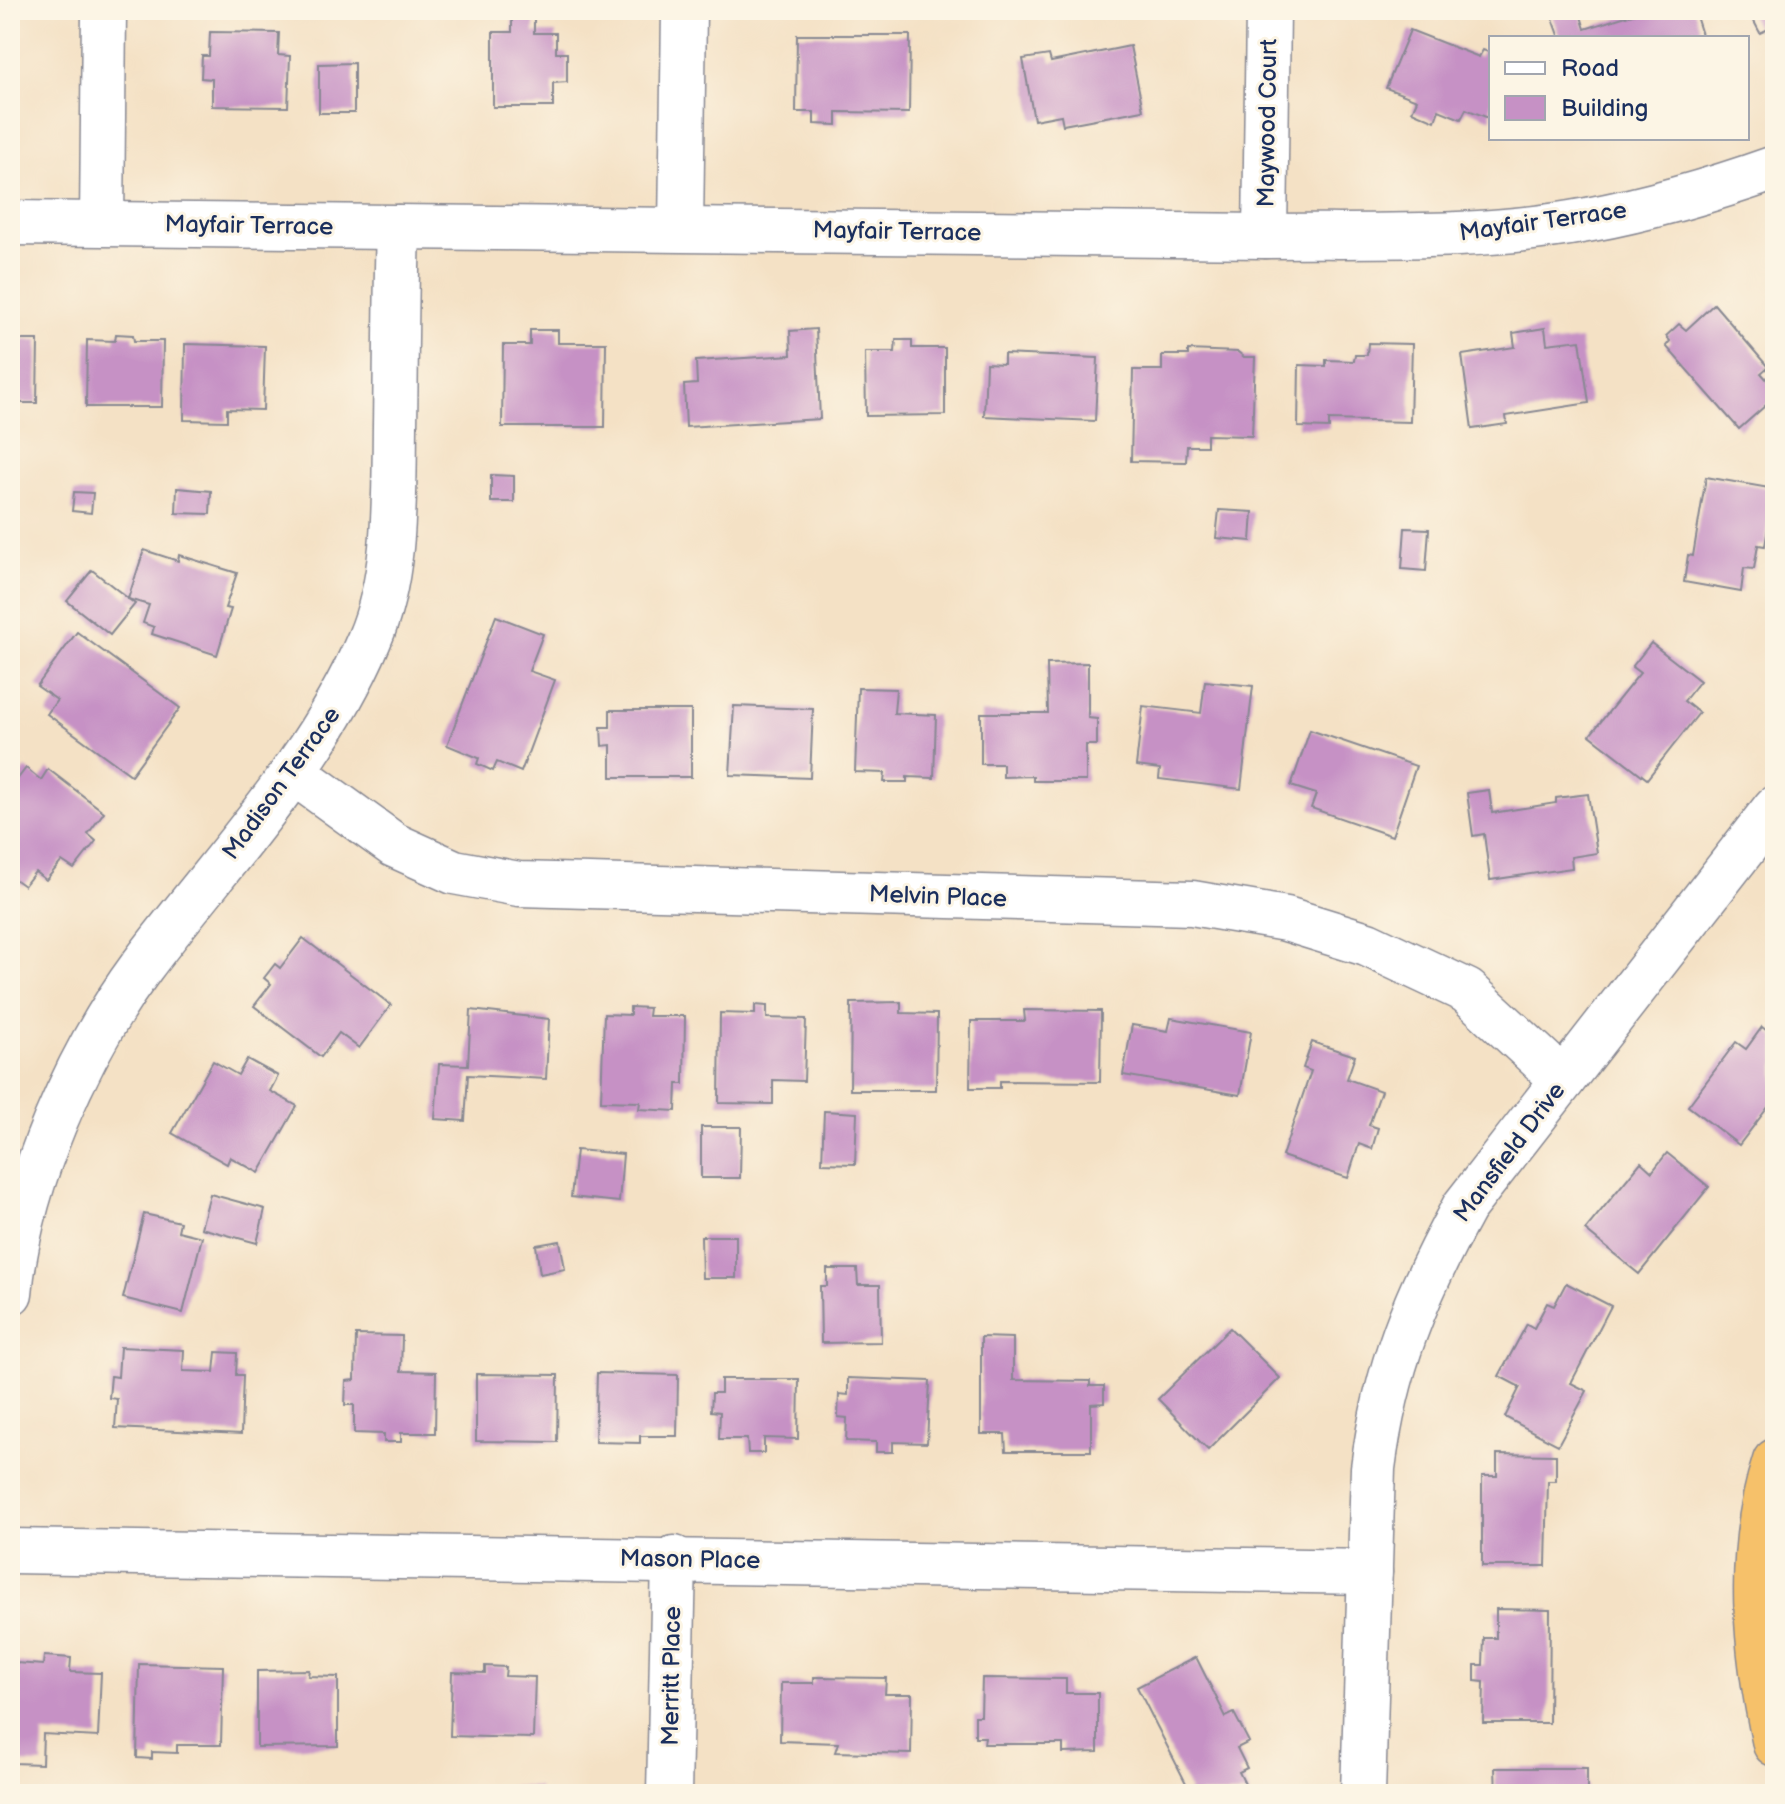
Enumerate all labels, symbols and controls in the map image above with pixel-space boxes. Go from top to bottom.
legend [1489,36,1749,140]
street label: Maywood Court [1252,38,1283,208]
text: Road [1561,54,1619,83]
text: Building [1561,94,1648,123]
street label: Mayfair Terrace [1457,195,1629,248]
street label: Mayfair Terrace [164,210,334,241]
street label: Mayfair Terrace [812,216,982,247]
street label: Madison Terrace [216,701,347,865]
street label: Melvin Place [868,880,1008,913]
street label: Mansfield Drive [1447,1077,1571,1228]
street label: Mason Place [619,1544,761,1575]
street label: Merritt Place [656,1606,687,1746]

